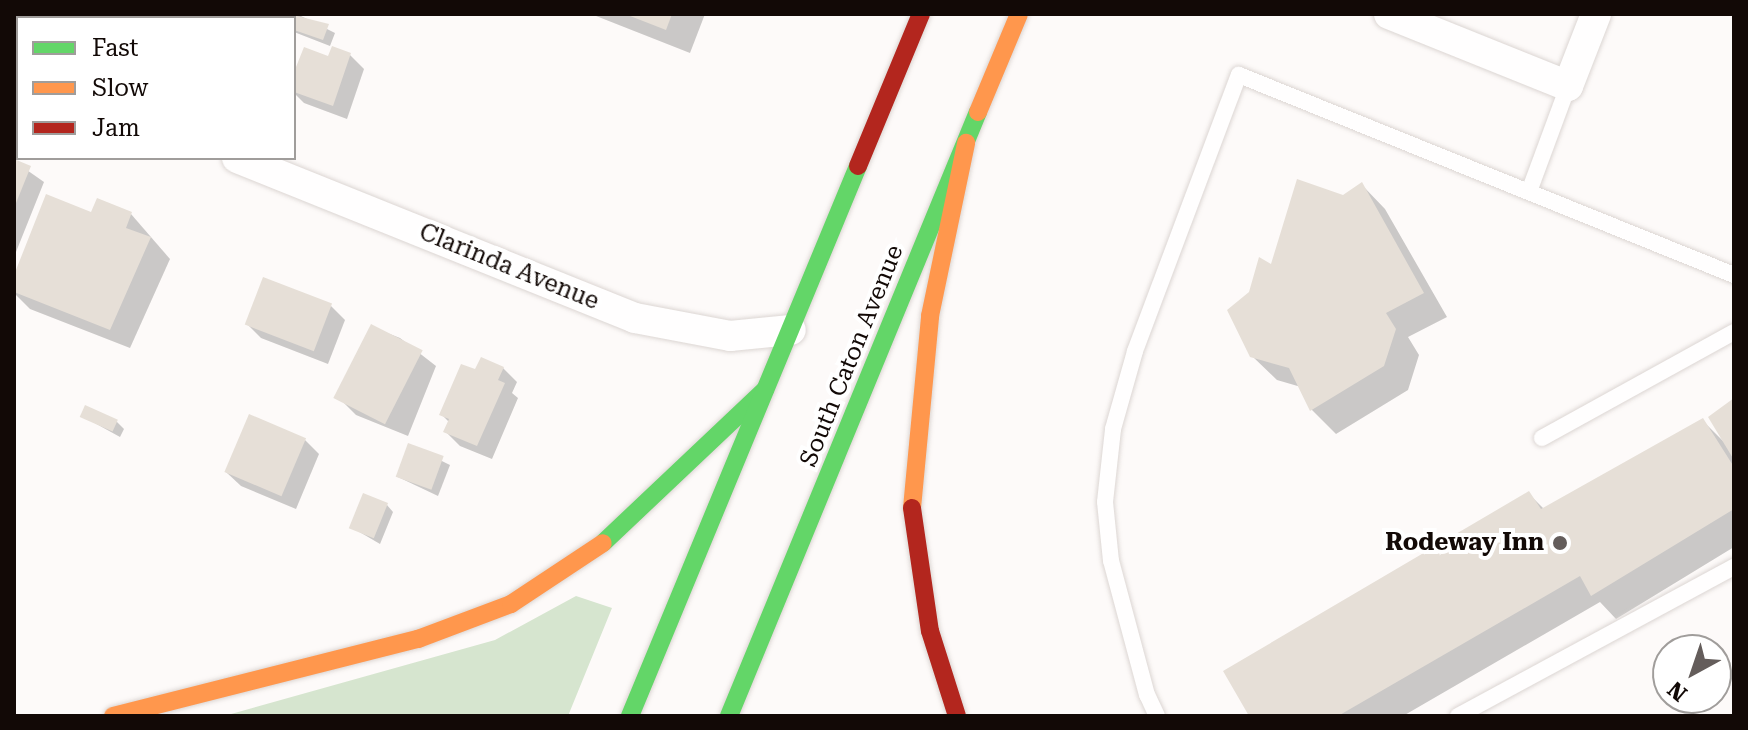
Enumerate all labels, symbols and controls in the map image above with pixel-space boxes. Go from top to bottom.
legend [16,16,296,160]
text: Fast [92,34,139,62]
text: Slow [92,74,148,102]
text: Jam [92,114,140,142]
street label: Clarinda Avenue [415,218,603,316]
street label: South Caton Avenue [794,241,910,471]
place label: Rodeway Inn [1385,529,1544,557]
marker: Rodeway Inn [1551,534,1569,552]
north arrow [1652,634,1732,714]
text: N [1663,676,1692,706]

